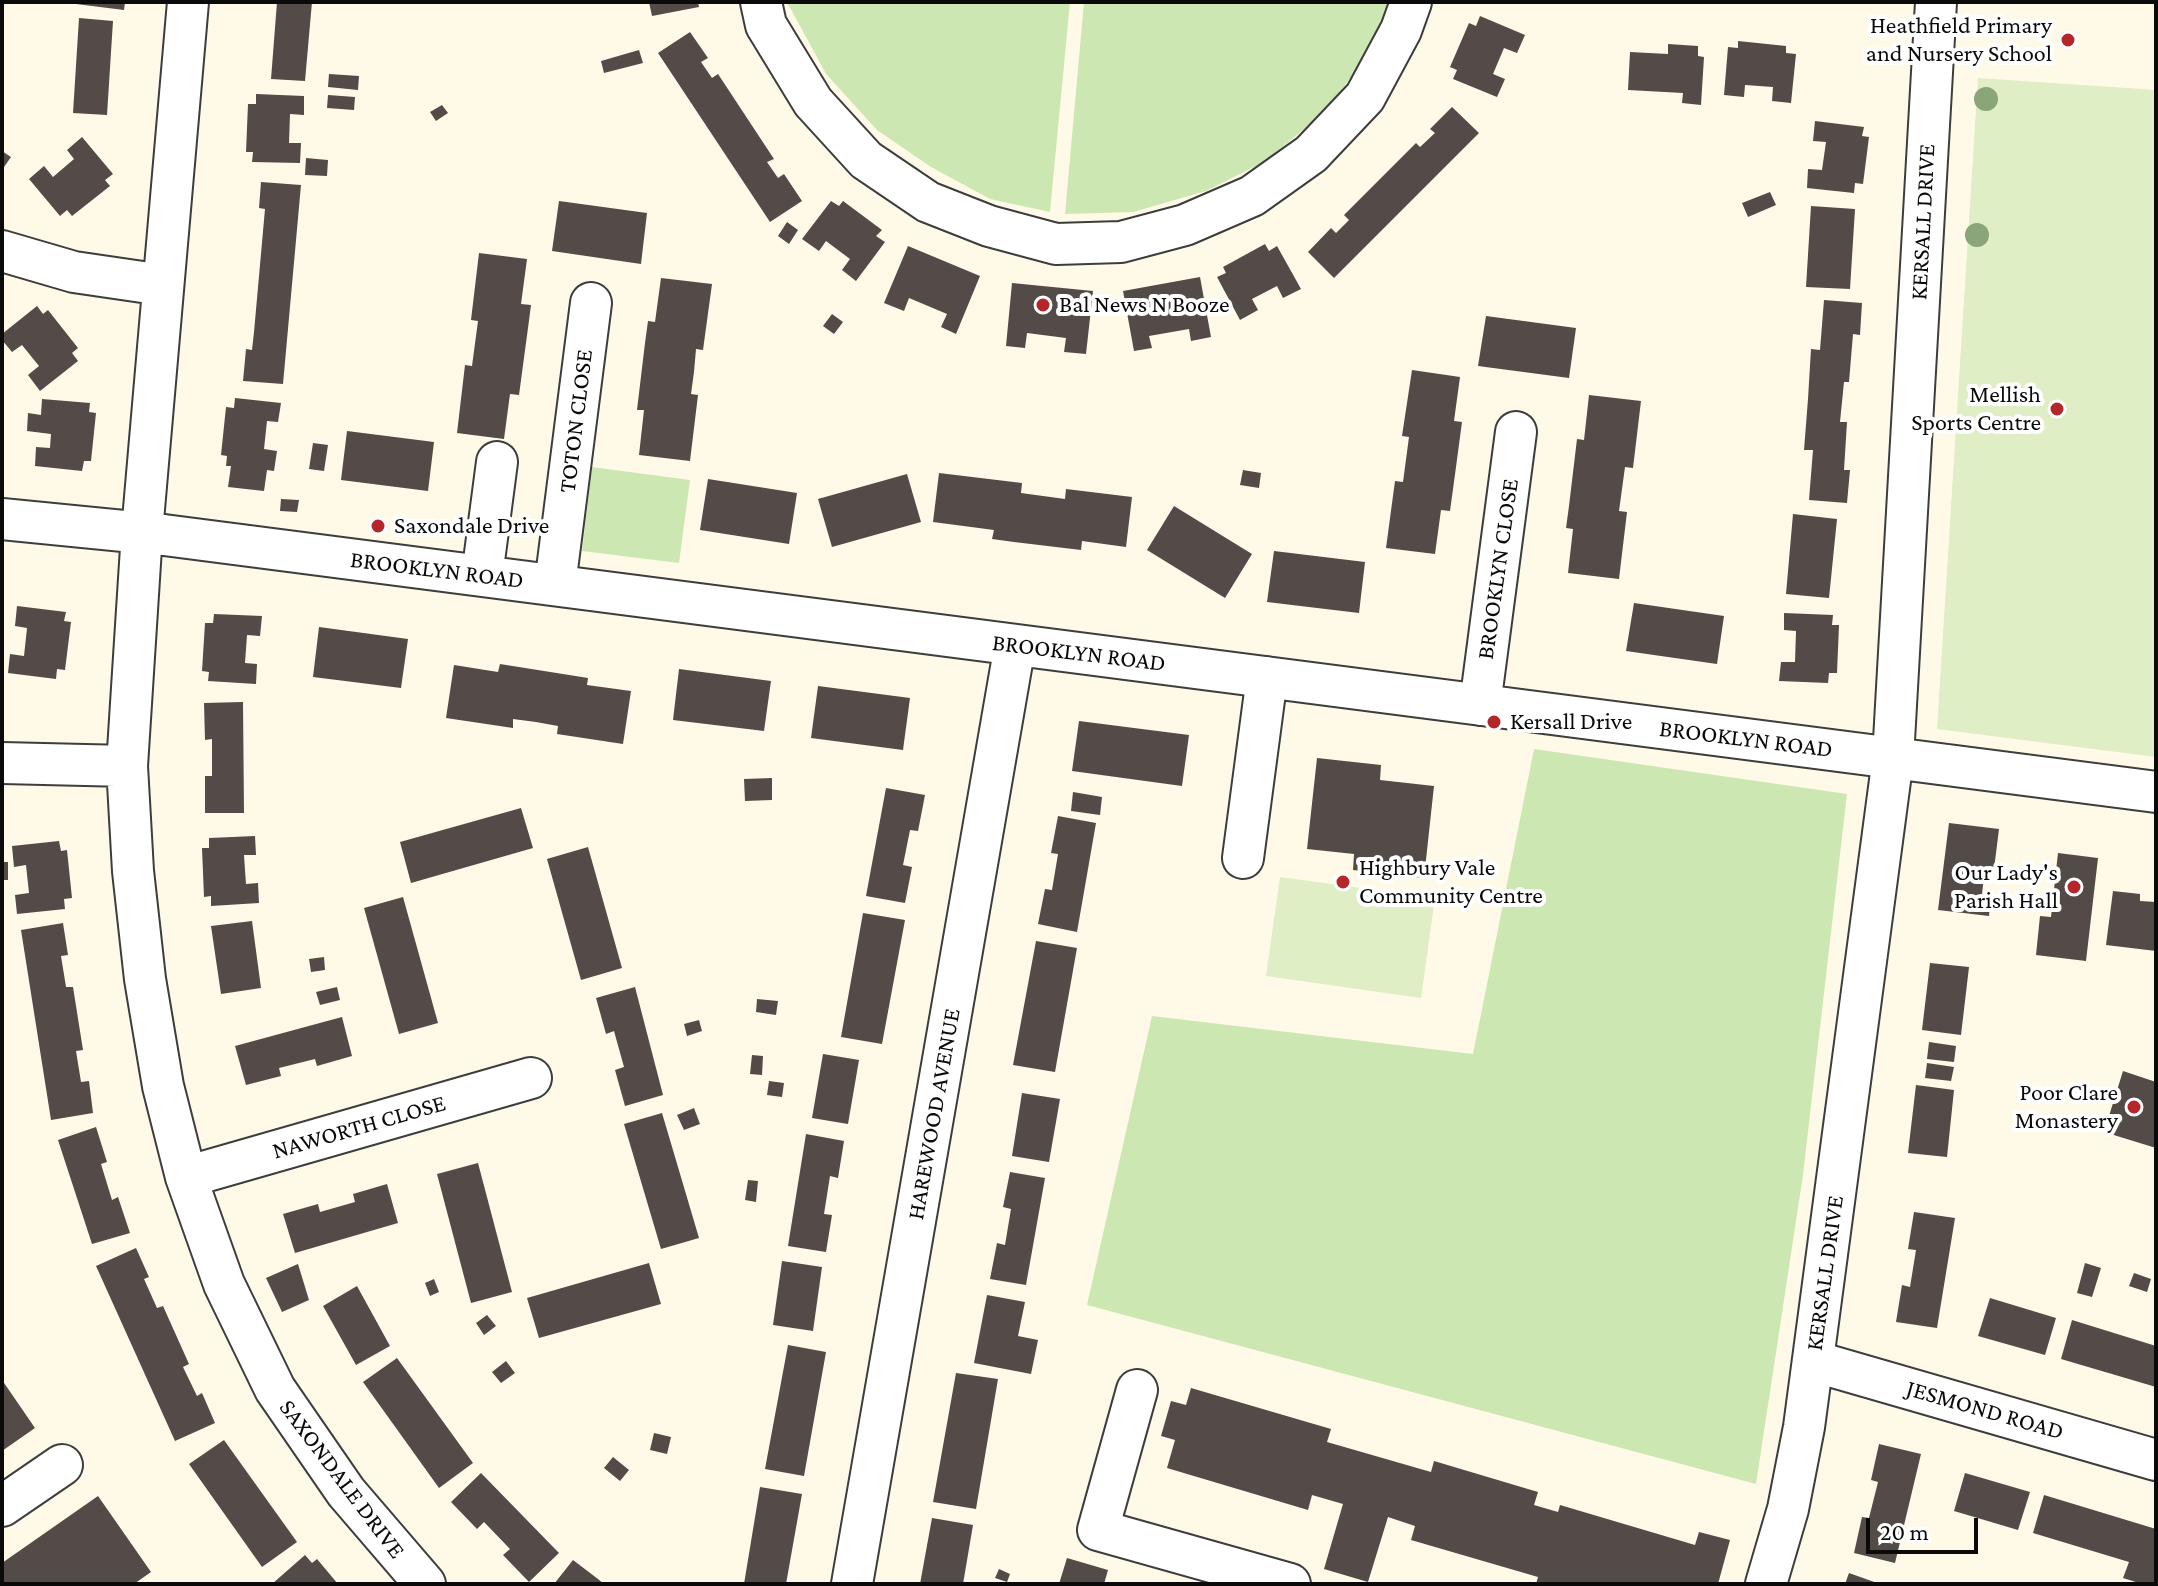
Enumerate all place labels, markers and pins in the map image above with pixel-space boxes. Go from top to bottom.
place label: Heathfield Primary and Nursery School [1866,12,2052,68]
marker: Heathfield Primary and Nursery School [2059,31,2077,49]
place label: Bal News N Booze [1059,291,1230,319]
marker: Bal News N Booze [1034,296,1052,314]
place label: Mellish Sports Centre [1911,381,2041,437]
marker: Mellish Sports Centre [2048,400,2066,418]
place label: Saxondale Drive [394,512,549,540]
marker: Saxondale Drive [369,517,387,535]
place label: Kersall Drive [1510,708,1632,736]
marker: Kersall Drive [1485,713,1503,731]
place label: Highbury Vale Community Centre [1359,854,1543,910]
place label: Our Lady's Parish Hall [1954,859,2058,915]
marker: Highbury Vale Community Centre [1334,873,1352,891]
marker: Our Lady's Parish Hall [2065,878,2083,896]
place label: Poor Clare Monastery [2015,1079,2118,1135]
marker: Poor Clare Monastery [2125,1098,2143,1116]

